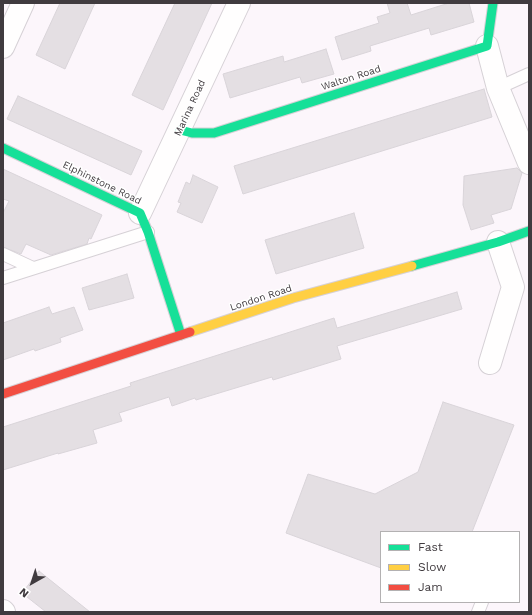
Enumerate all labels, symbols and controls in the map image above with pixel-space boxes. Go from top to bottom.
street label: Walton Road [320,63,382,93]
street label: Marina Road [172,78,208,138]
street label: Elphinstone Road [61,159,143,207]
street label: London Road [229,282,293,314]
legend [380,531,520,603]
text: Fast [418,540,443,554]
text: Slow [418,560,446,574]
north arrow [12,563,52,603]
text: Jam [418,580,443,594]
text: N [17,585,31,600]

